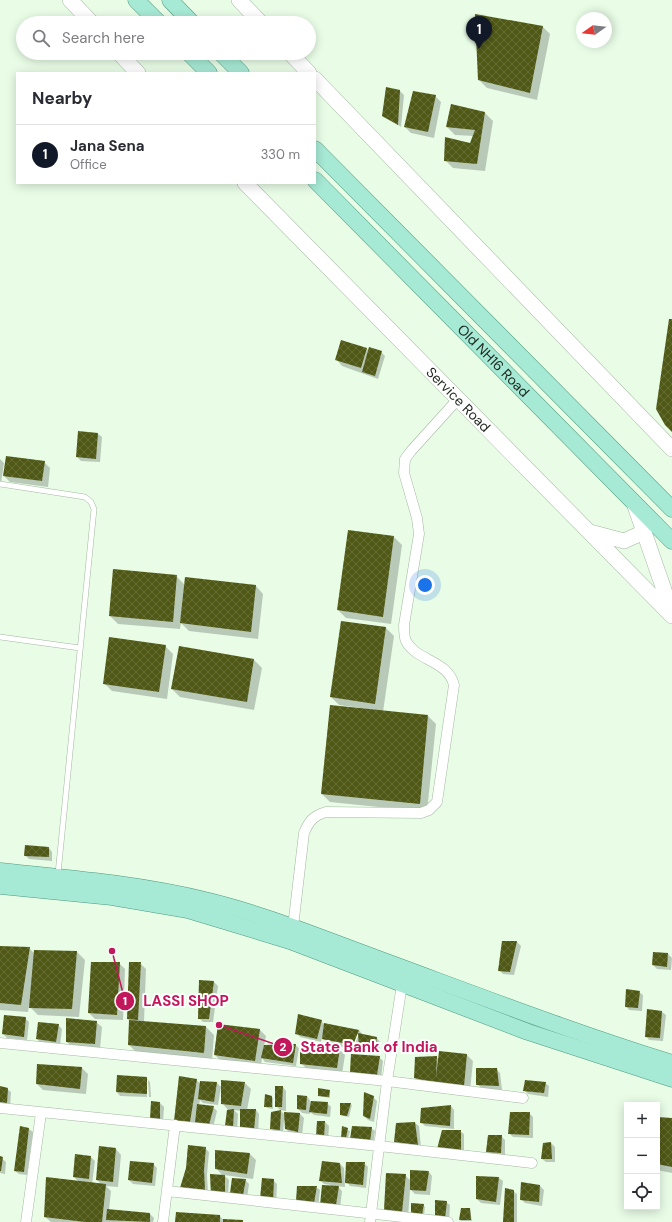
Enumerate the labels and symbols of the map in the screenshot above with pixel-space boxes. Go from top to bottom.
north arrow [576,12,612,48]
pin: 1 [466,16,492,49]
street label: Old NH16 Road [454,320,533,401]
street label: Service Road [422,363,494,436]
your location [415,575,435,595]
callout: LASSI SHOP [115,987,237,1014]
text: LASSI SHOP [143,991,229,1011]
text: 1 [123,993,127,1009]
callout: State Bank of India [273,1033,446,1060]
text: State Bank of India [300,1037,438,1057]
text: 2 [280,1039,287,1055]

